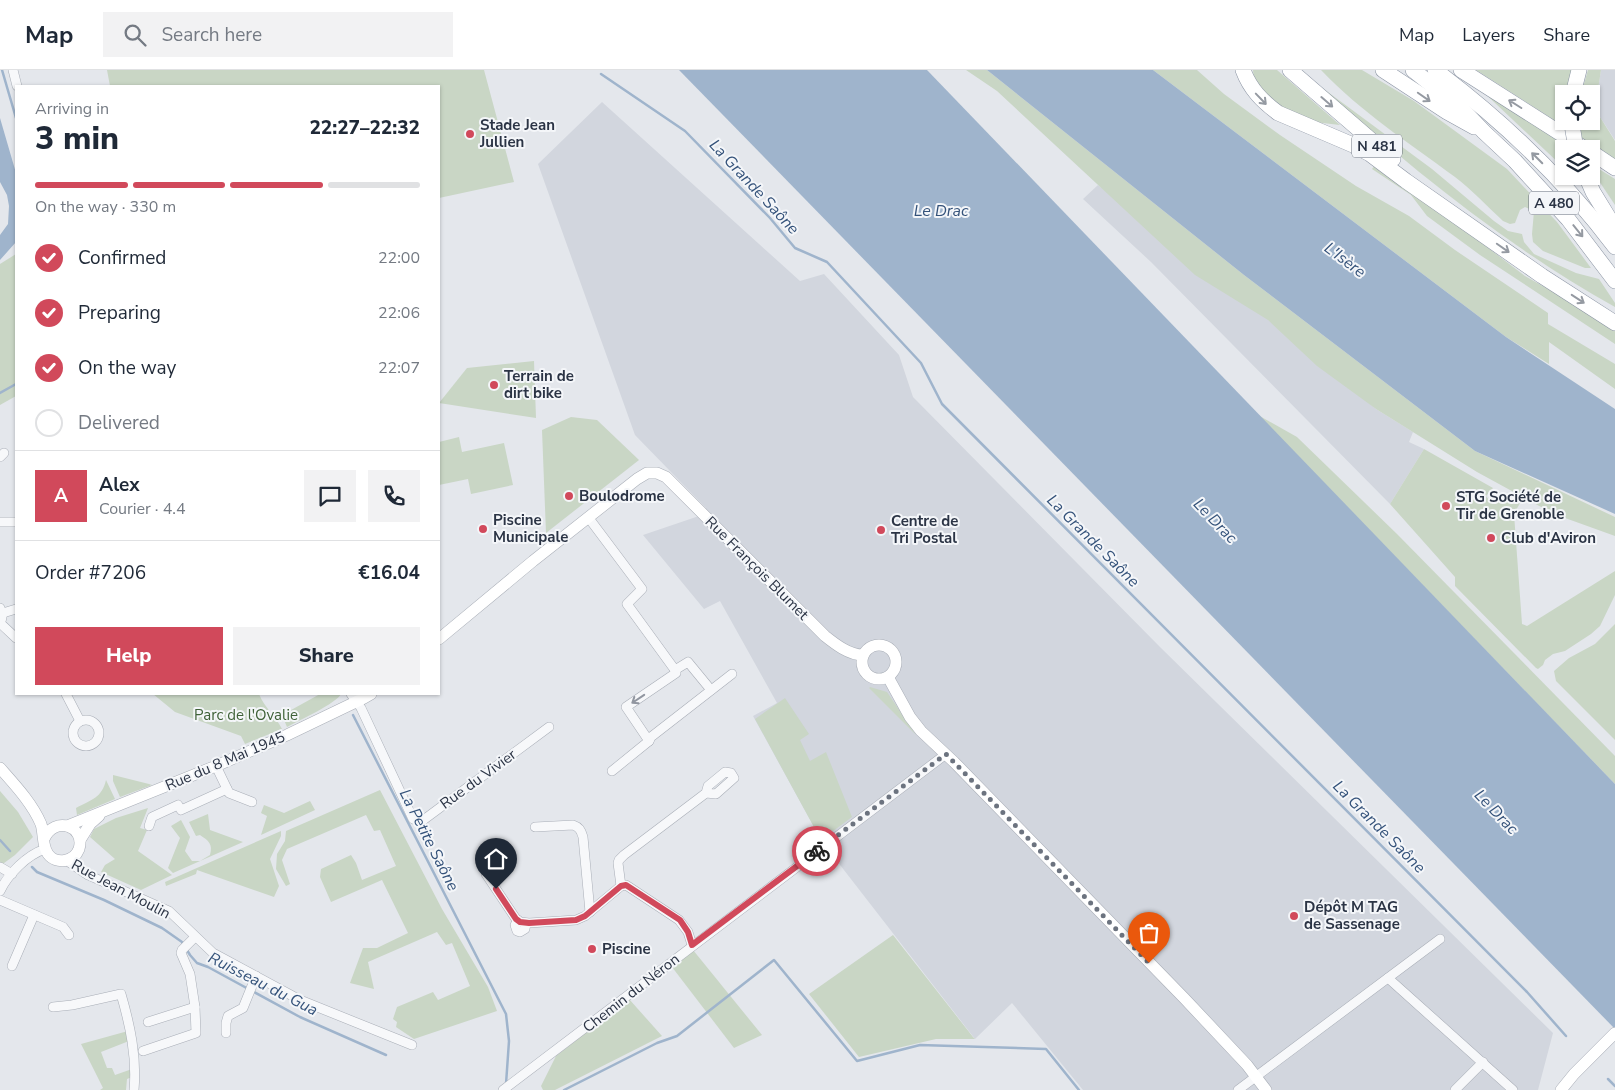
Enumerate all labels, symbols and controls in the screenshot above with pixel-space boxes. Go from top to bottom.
search box [103,12,453,57]
text: Map [25,19,73,51]
icon: search [121,21,149,49]
text: Search here [161,22,262,48]
text: Map [1399,23,1434,47]
text: Layers [1462,23,1515,47]
text: Share [1543,23,1590,47]
map controls [1555,85,1600,185]
button: locate [1555,85,1600,130]
one-way arrow [1417,92,1431,102]
one-way arrow [1255,93,1267,105]
one-way arrow [1320,97,1333,108]
text: Arriving in [35,98,109,120]
one-way arrow [1508,99,1522,109]
text: 22:27–22:32 [309,115,420,141]
place label: Stade Jean Jullien [479,115,555,152]
text: 3 min [35,117,119,160]
marker: Stade Jean Jullien [464,128,476,140]
road number: N 481 [1352,134,1402,158]
water label: La Grande Saône [704,135,804,240]
button: layers [1555,140,1600,185]
one-way arrow [1531,151,1543,164]
road number: A 480 [1529,192,1579,214]
text: On the way · 330 m [35,196,176,218]
water label: Le Drac [914,200,969,222]
one-way arrow [1573,224,1584,237]
water label: L'Isère [1320,237,1371,283]
one-way arrow [1496,243,1510,253]
icon: check [35,244,63,272]
text: Confirmed [78,245,166,271]
text: 22:00 [378,247,420,269]
one-way arrow [1571,295,1585,305]
icon: check [35,299,63,327]
text: Preparing [78,300,161,326]
text: 22:06 [378,302,420,324]
icon: check [35,354,63,382]
text: On the way [78,355,176,381]
text: 22:07 [378,357,420,379]
place label: Terrain de dirt bike [504,366,574,403]
marker: Terrain de dirt bike [488,379,500,391]
text: Delivered [78,410,160,436]
button: chat [304,470,356,522]
button: phone [368,470,420,522]
text: Alex [99,472,140,498]
text: A [54,483,68,509]
place label: Boulodrome [579,486,665,506]
place label: STG Société de Tir de Grenoble [1456,487,1564,524]
marker: Boulodrome [563,490,575,502]
water label: La Grande Saône [1042,490,1145,593]
water label: Le Drac [1188,494,1242,549]
text: Courier · 4.4 [99,498,185,520]
marker: STG Société de Tir de Grenoble [1440,500,1452,512]
place label: Piscine Municipale [493,510,568,547]
place label: Centre de Tri Postal [891,511,958,548]
street label: Rue François Blumet [701,512,814,625]
marker: Piscine Municipale [477,523,489,535]
marker: Centre de Tri Postal [875,524,887,536]
place label: Club d'Aviron [1501,528,1596,548]
marker: Club d'Aviron [1485,532,1497,544]
text: Order #7206 [35,560,146,586]
text: €16.04 [358,560,420,586]
button: Help [35,627,223,685]
button: Share [233,627,420,685]
one-way arrow [631,694,645,704]
park label: Parc de l'Ovalie [194,705,298,725]
street label: Rue du 8 Mai 1945 [162,727,288,795]
street label: Rue du Vivier [436,744,521,813]
water label: La Grande Saône [1328,776,1431,879]
water label: La Petite Saône [394,785,464,895]
water label: Le Drac [1469,785,1523,840]
courier [792,826,842,876]
icon: bike [803,837,831,865]
pin [475,838,517,889]
icon: home [482,845,510,873]
street label: Rue Jean Moulin [68,854,174,924]
place label: Dépôt M TAG de Sassenage [1304,897,1400,934]
marker: Dépôt M TAG de Sassenage [1288,910,1300,922]
pin [1128,912,1170,963]
icon: bag [1135,919,1163,947]
place label: Piscine [602,939,651,959]
marker: Piscine [586,943,598,955]
water label: Ruisseau du Gua [204,947,322,1021]
street label: Chemin du Néron [579,949,683,1037]

